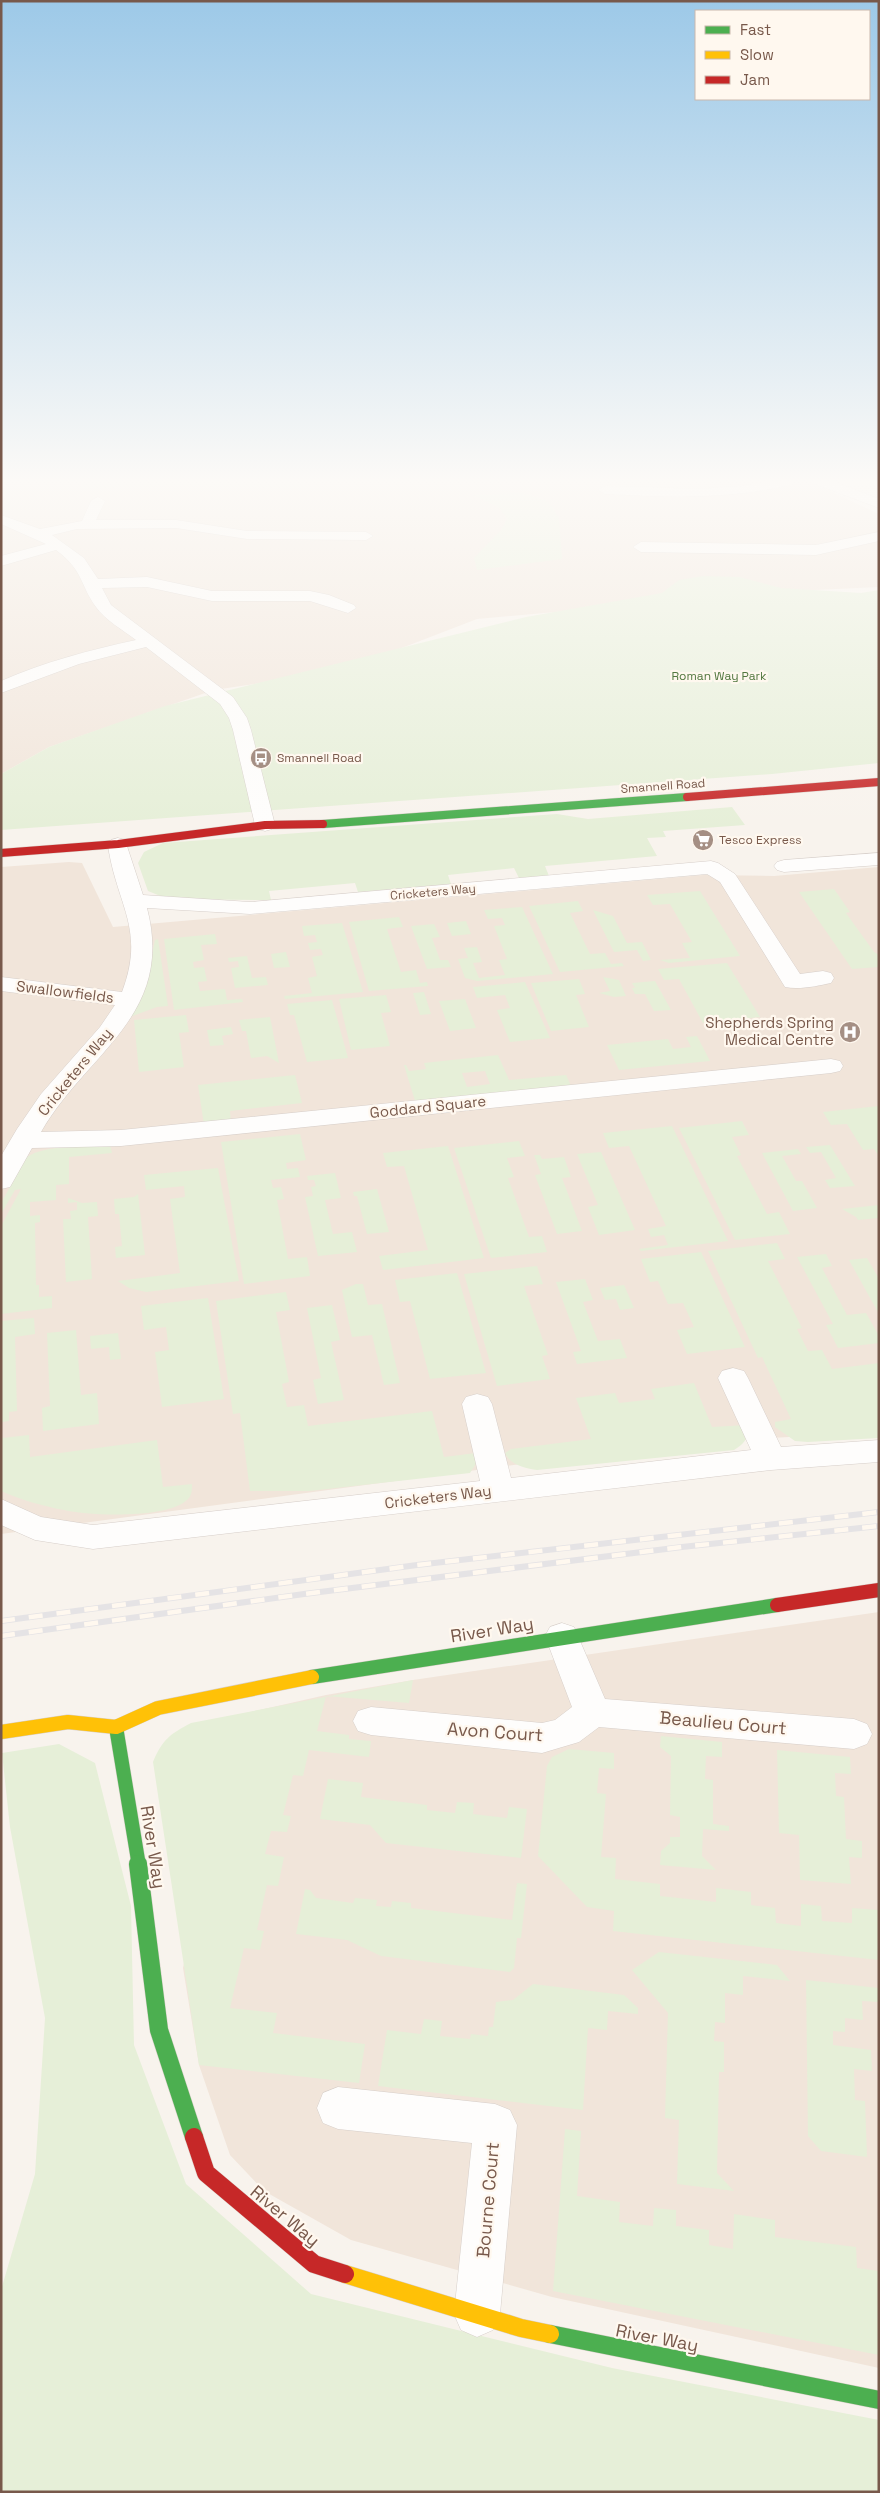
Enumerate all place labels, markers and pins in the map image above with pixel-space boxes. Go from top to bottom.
bus stop icon: Smannell Road [249,746,273,770]
place label: Smannell Road [277,750,362,766]
supermarket icon: Tesco Express [691,828,715,852]
place label: Tesco Express [719,832,802,848]
place label: Shepherds Spring Medical Centre [705,1013,834,1049]
hospital icon: Shepherds Spring Medical Centre [838,1020,862,1044]

